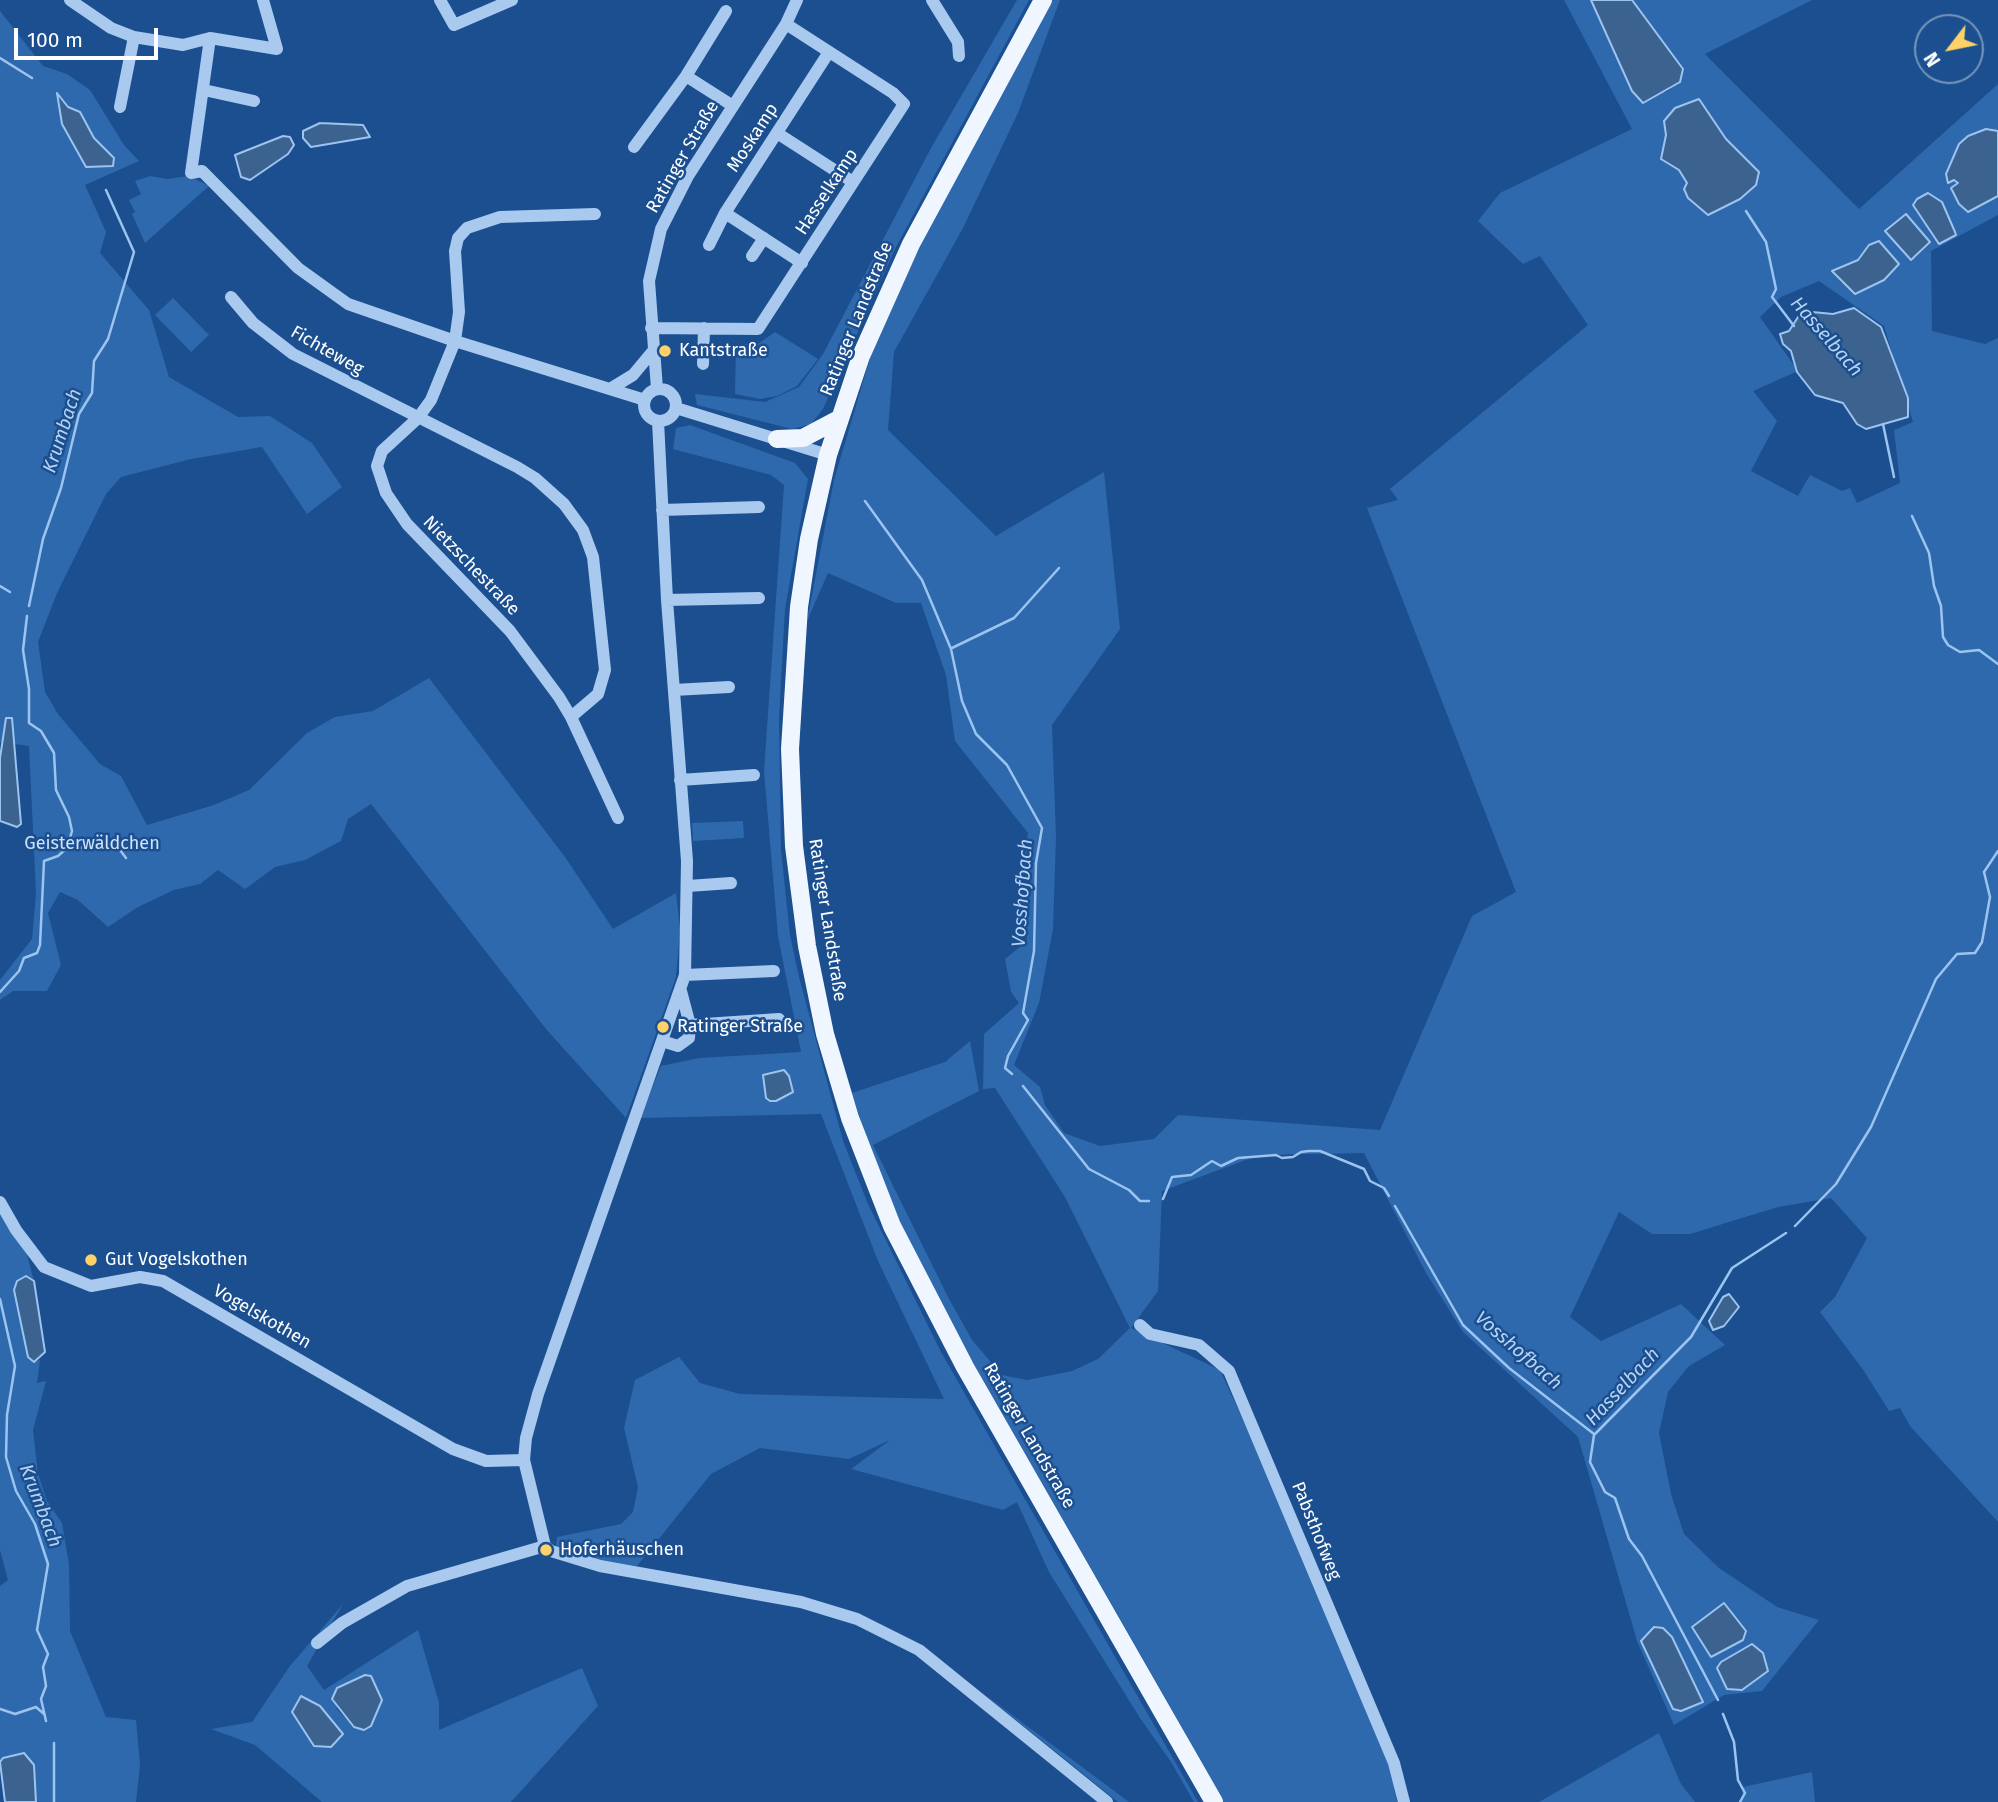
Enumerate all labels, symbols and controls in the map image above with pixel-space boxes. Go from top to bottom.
scale bar [18,14,161,58]
north arrow [1914,14,1984,84]
text: 100 m [27,27,83,53]
text: N [1919,48,1946,71]
street label: Ratinger Straße [642,97,724,217]
street label: Moskamp [723,100,783,176]
street label: Hasselkamp [791,145,863,239]
street label: Ratinger Landstraße [816,239,898,399]
water label: Hasselbach [1785,293,1867,381]
street label: Fichteweg [287,322,367,380]
place label: Kantstraße [679,340,768,362]
marker: Kantstraße [657,343,673,359]
water label: Krumbach [39,386,87,476]
street label: Nietzschestraße [418,512,524,620]
park label: Geisterwäldchen [24,833,160,855]
street label: Ratinger Landstraße [803,837,851,1003]
water label: Vosshofbach [1008,838,1038,948]
place label: Ratinger Straße [677,1016,803,1038]
marker: Ratinger Straße [655,1019,671,1035]
place label: Gut Vogelskothen [105,1249,248,1271]
marker: Gut Vogelskothen [83,1252,99,1268]
street label: Vogelskothen [209,1280,315,1354]
water label: Vosshofbach [1470,1307,1566,1395]
water label: Hasselbach [1581,1343,1665,1431]
street label: Ratinger Landstraße [978,1359,1080,1513]
water label: Krumbach [14,1461,66,1551]
street label: Pabsthofweg [1287,1479,1345,1583]
place label: Hoferhäuschen [560,1539,684,1561]
marker: Hoferhäuschen [538,1542,554,1558]

